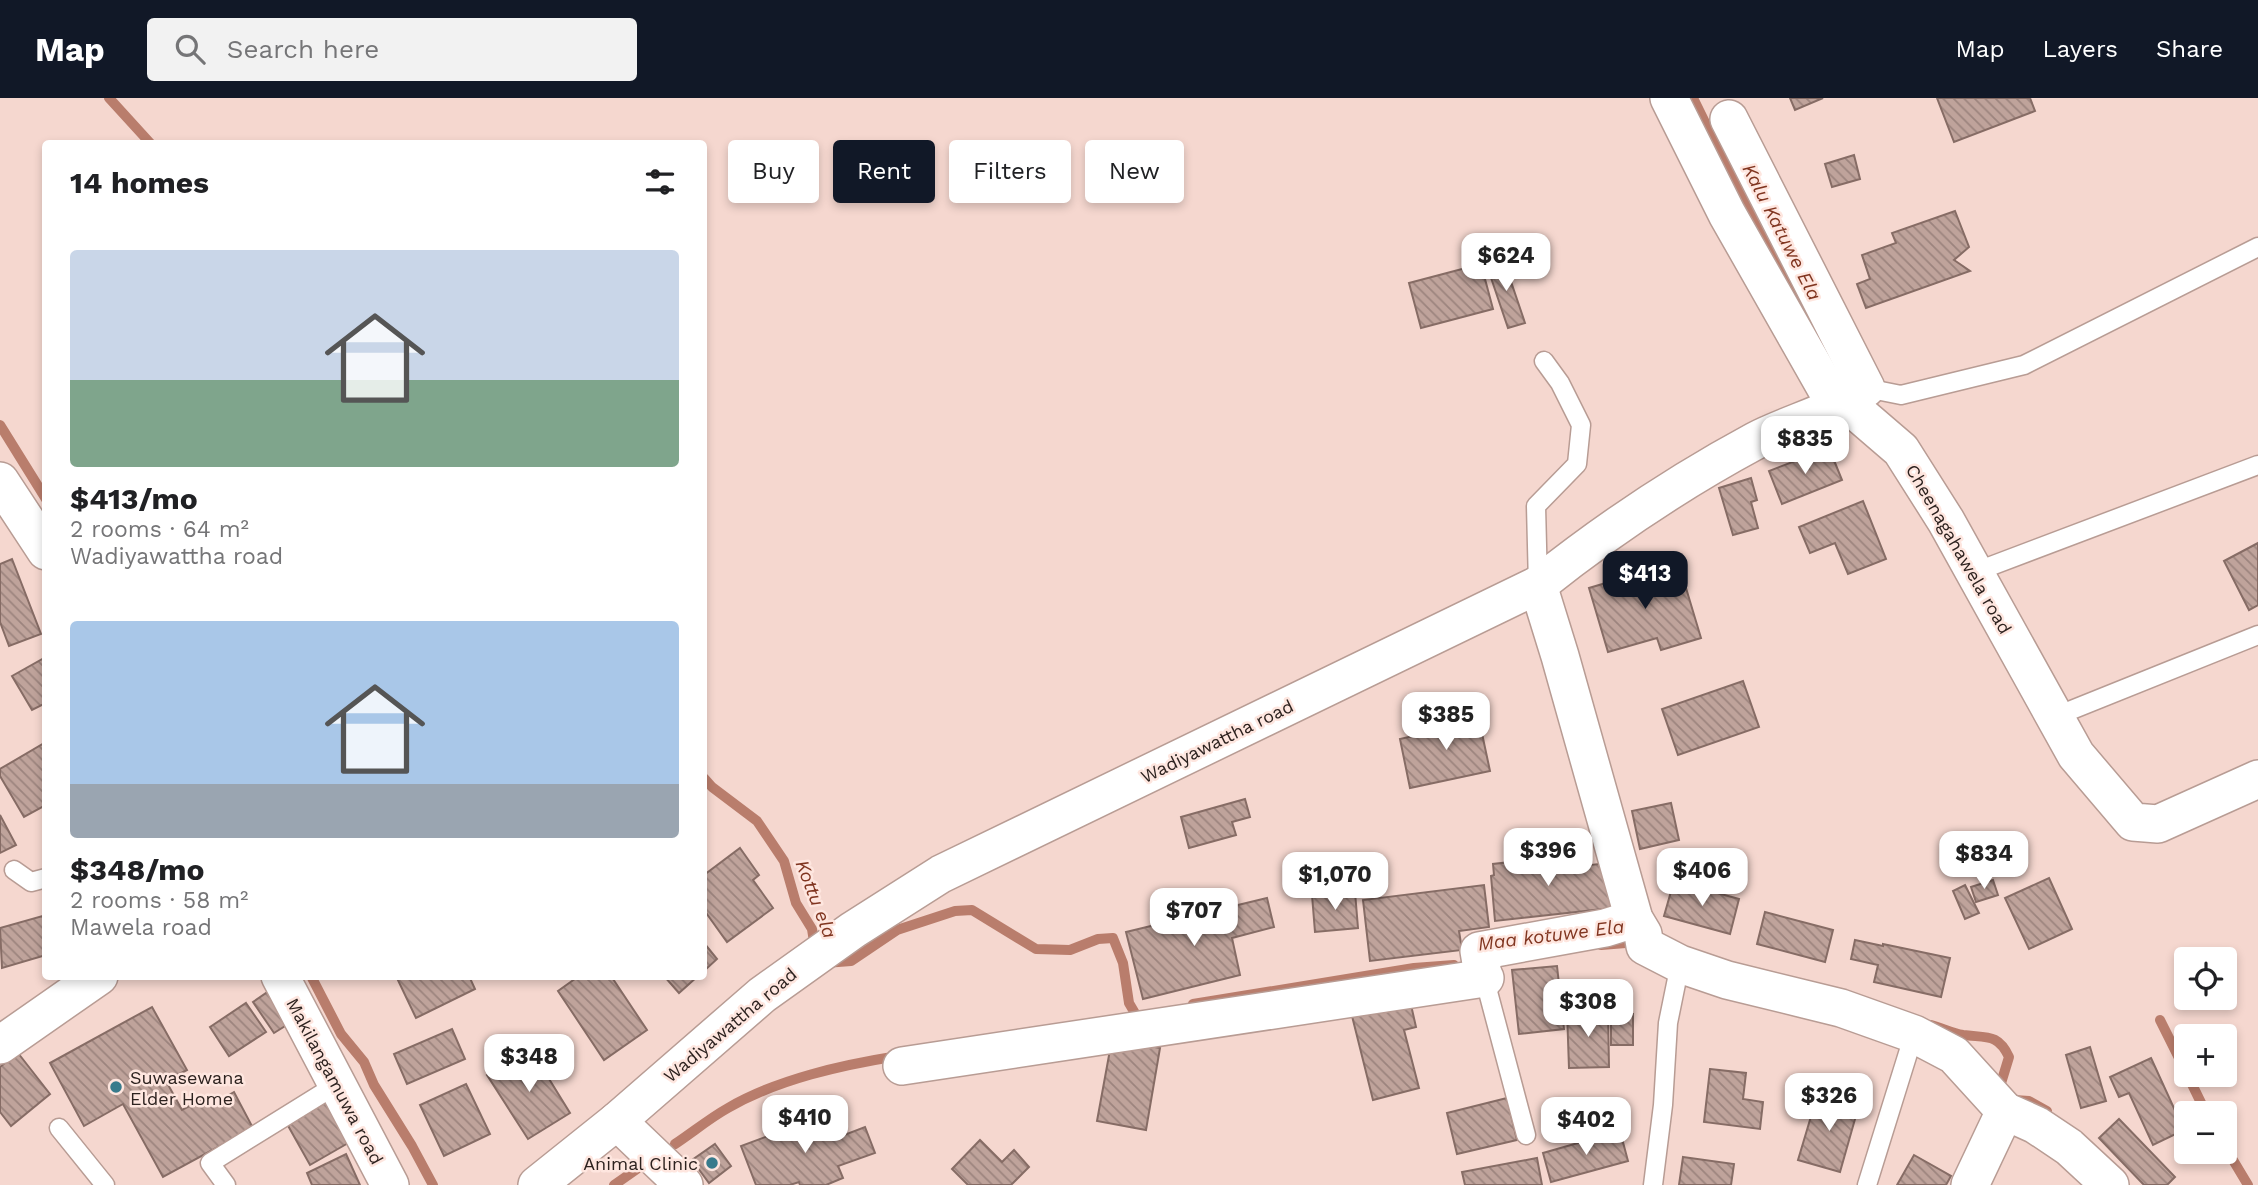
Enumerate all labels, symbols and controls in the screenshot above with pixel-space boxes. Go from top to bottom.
search box [147,18,637,81]
text: Map [35,30,105,69]
icon: search [171,30,209,68]
text: Search here [227,34,379,64]
text: Map [1956,35,2004,63]
text: Layers [2042,35,2118,63]
text: Share [2156,35,2223,63]
chip: Buy [728,140,819,203]
chip: Rent [833,140,935,203]
chip: Filters [949,140,1071,203]
chip: New [1085,140,1184,203]
water label: Kalu Katuwe Ela [1738,160,1826,304]
icon: filters [641,163,679,201]
text: 14 homes [70,165,209,200]
pin: $624 [1465,234,1547,293]
text: $624 [1477,242,1535,269]
icon: home [312,295,438,421]
pin: $835 [1764,416,1846,476]
text: $835 [1777,425,1833,452]
street label: Cheenagahawela road [1902,460,2016,638]
text: $413/mo [70,481,198,516]
text: 2 rooms · 64 m² [70,516,249,543]
text: Wadiyawattha road [70,543,283,570]
pin: $413 [1604,552,1686,611]
text: $413 [1619,560,1671,587]
icon: home [312,666,438,792]
pin: $385 [1405,692,1487,752]
street label: Wadiyawattha road [1137,695,1297,787]
text: $385 [1418,701,1474,728]
pin: $396 [1507,828,1589,888]
pin: $834 [1943,832,2025,891]
text: $396 [1520,837,1576,864]
text: $834 [1955,840,2013,867]
pin: $406 [1661,848,1743,908]
text: $348/mo [70,852,204,887]
pin: $1,070 [1278,852,1392,912]
water label: Kottu ela [791,857,842,942]
text: $406 [1673,857,1731,884]
text: $1,070 [1298,861,1372,888]
text: 2 rooms · 58 m² [70,887,249,914]
pin: $707 [1153,888,1235,948]
text: $707 [1166,897,1222,924]
text: Mawela road [70,914,212,941]
water label: Maa kotuwe Ela [1477,915,1626,955]
map controls [2174,947,2237,1164]
button: locate [2174,947,2237,1010]
street label: Wadiyawattha road [659,963,801,1087]
pin: $308 [1547,979,1629,1039]
text: $308 [1559,988,1617,1015]
street label: Makilangamuwa road [282,994,388,1168]
button: + [2174,1024,2237,1087]
pin: $348 [488,1034,570,1094]
text: $348 [500,1043,558,1070]
place label: Suwasewana Elder Home [130,1067,244,1109]
pin: $326 [1788,1074,1870,1133]
marker: Suwasewana Elder Home [108,1079,124,1095]
text: $326 [1801,1082,1857,1109]
pin: $410 [764,1096,846,1155]
pin: $402 [1545,1098,1627,1157]
button: − [2174,1101,2237,1164]
text: $410 [778,1104,832,1131]
text: $402 [1557,1106,1615,1133]
place label: Animal Clinic [583,1153,698,1174]
marker: Animal Clinic [704,1155,720,1171]

